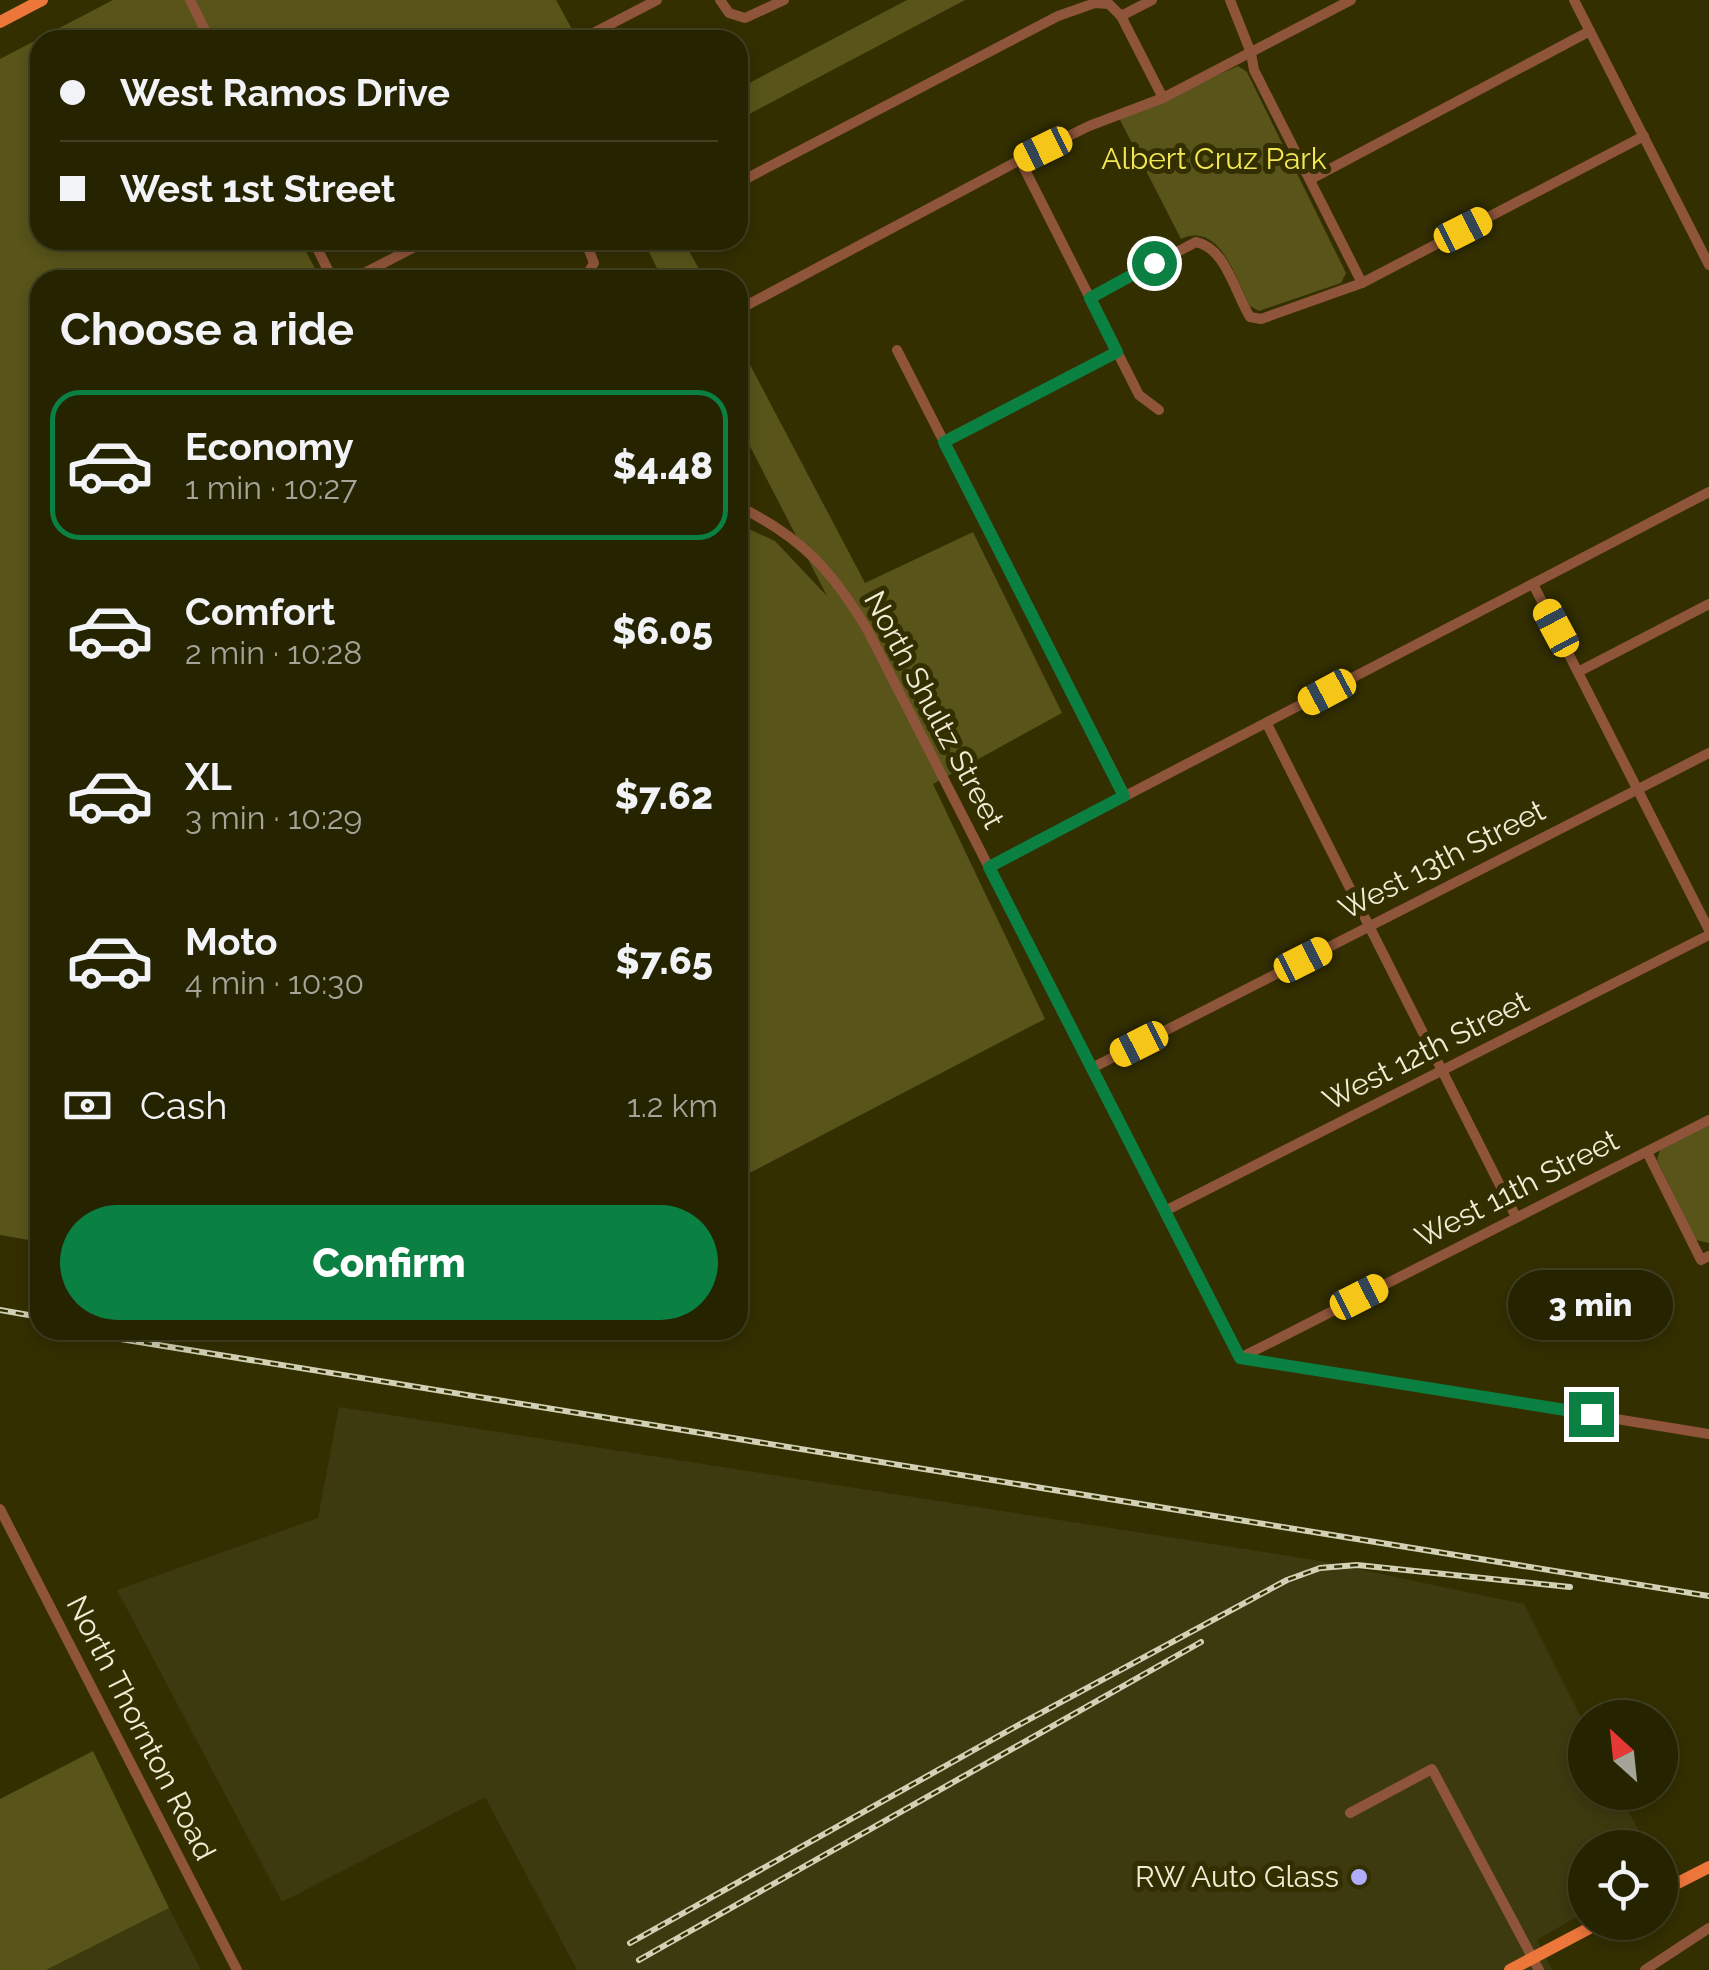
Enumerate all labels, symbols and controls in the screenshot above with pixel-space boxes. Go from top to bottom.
text: West Ramos Drive [120,70,450,115]
car [1009,122,1077,176]
park label: Albert Cruz Park [1101,141,1327,176]
text: West 1st Street [120,166,395,211]
car [1429,203,1497,257]
route start [1132,241,1177,286]
text: Choose a ride [60,303,354,356]
icon: car [65,420,155,510]
text: Economy [185,424,354,469]
text: $4.48 [613,443,713,488]
text: 1 min · 10:27 [185,469,357,506]
icon: car [65,585,155,675]
street label: North Shultz Street [857,585,1012,834]
text: Comfort [185,589,335,634]
car [1529,594,1583,662]
text: $6.05 [612,608,713,653]
text: 2 min · 10:28 [185,634,362,671]
car [1293,665,1361,719]
icon: car [65,750,155,840]
text: XL [185,754,232,799]
text: $7.62 [614,773,713,818]
street label: West 13th Street [1333,793,1551,927]
text: 3 min · 10:29 [185,799,362,836]
icon: car [65,915,155,1005]
text: Moto [185,919,278,964]
car [1269,933,1337,987]
text: $7.65 [615,938,713,983]
text: 4 min · 10:30 [185,964,364,1001]
street label: West 12th Street [1317,984,1534,1117]
car [1105,1017,1173,1071]
icon: cash [60,1078,115,1133]
text: Cash [140,1083,227,1128]
text: 1.2 km [627,1087,718,1124]
street label: West 11th Street [1409,1122,1624,1255]
button: Confirm [60,1205,718,1320]
callout: 3 min [1508,1269,1674,1339]
car [1325,1270,1393,1324]
text: 3 min [1549,1286,1632,1323]
route end [1569,1392,1614,1437]
street label: North Thornton Road [60,1590,223,1866]
north arrow [1568,1700,1678,1810]
map controls [1568,1700,1678,1940]
button: locate [1568,1830,1678,1940]
place label: RW Auto Glass [1135,1859,1339,1894]
marker: RW Auto Glass [1348,1866,1370,1888]

